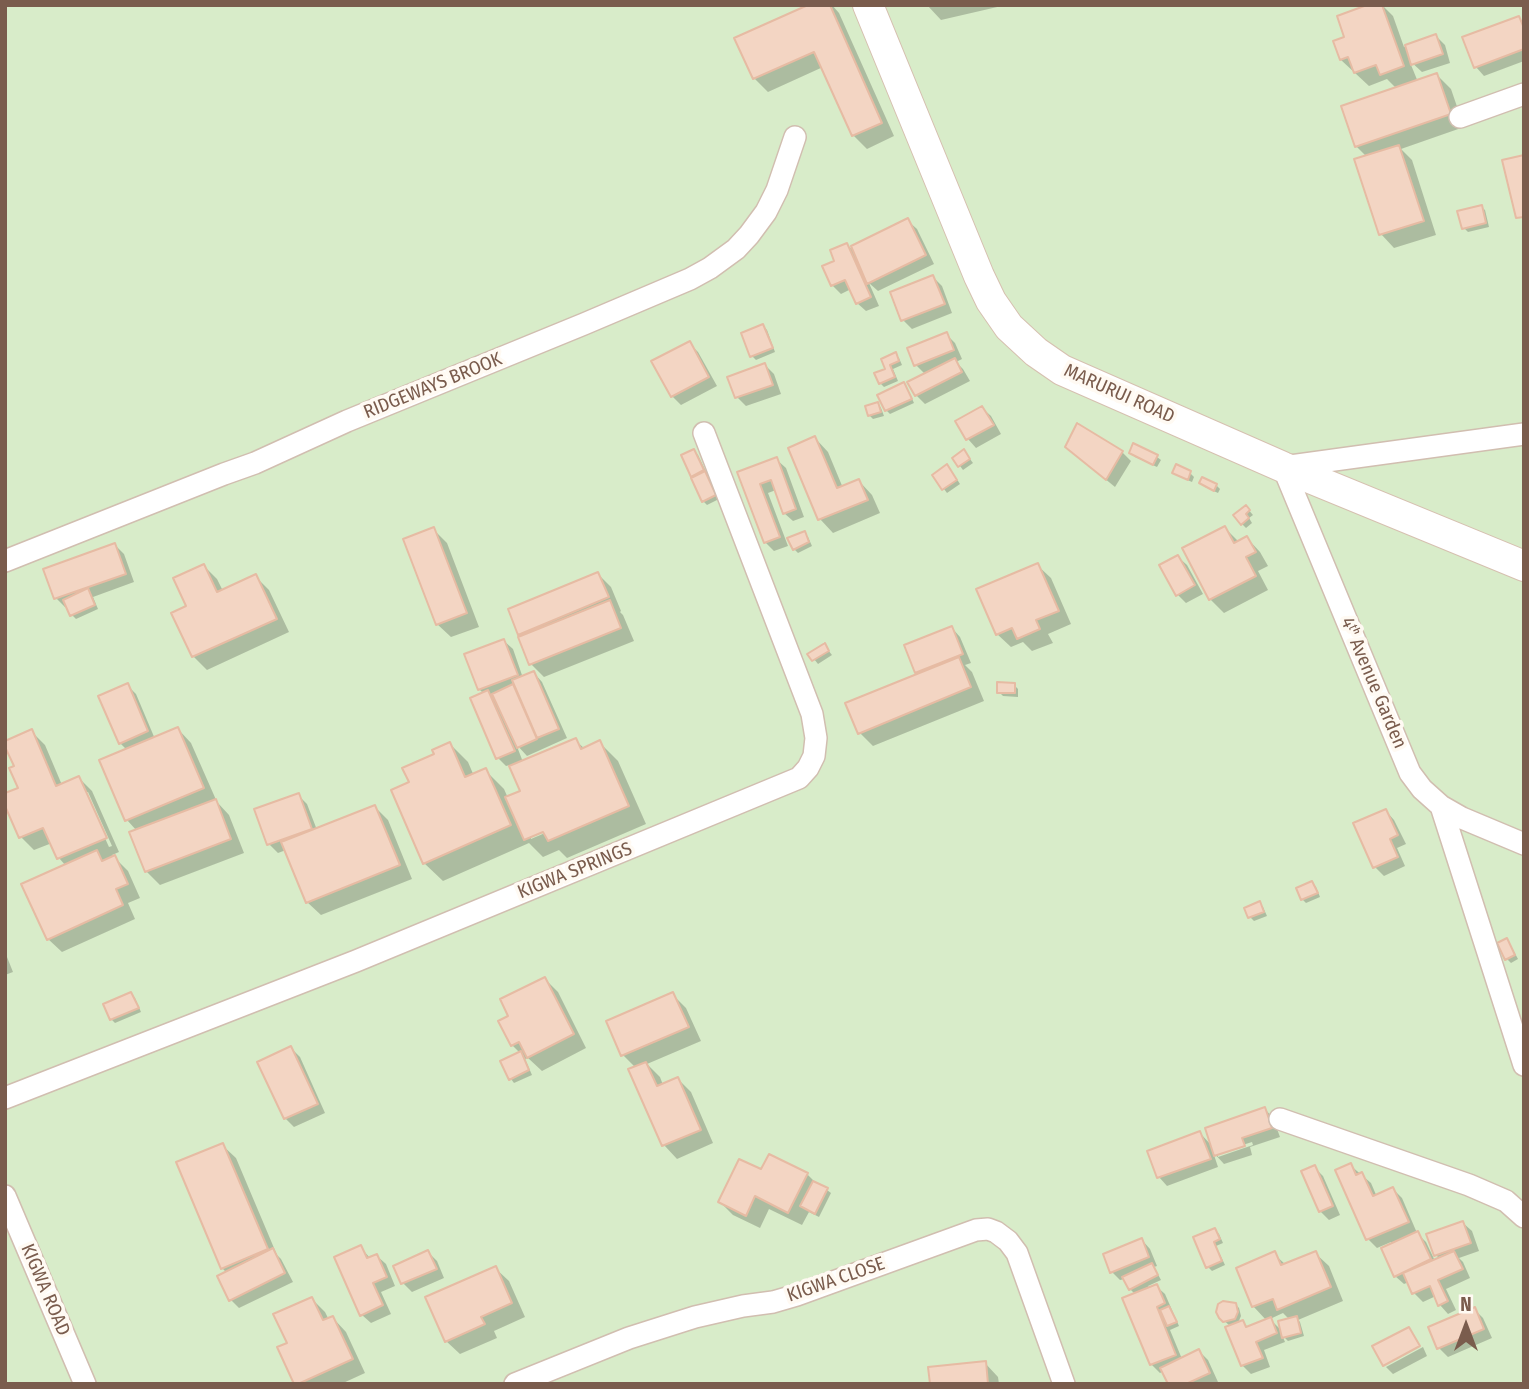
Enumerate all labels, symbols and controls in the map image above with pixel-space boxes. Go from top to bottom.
street label: RIDGEWAYS BROOK [361,348,505,424]
street label: MARURUI ROAD [1060,359,1178,429]
street label: 4ᵗʰ Avenue Garden [1335,614,1411,752]
street label: KIGWA SPRINGS [515,838,635,904]
street label: KIGWA ROAD [15,1241,75,1339]
street label: KIGWA CLOSE [784,1253,888,1307]
north arrow [1431,1291,1501,1361]
text: N [1460,1293,1472,1316]

